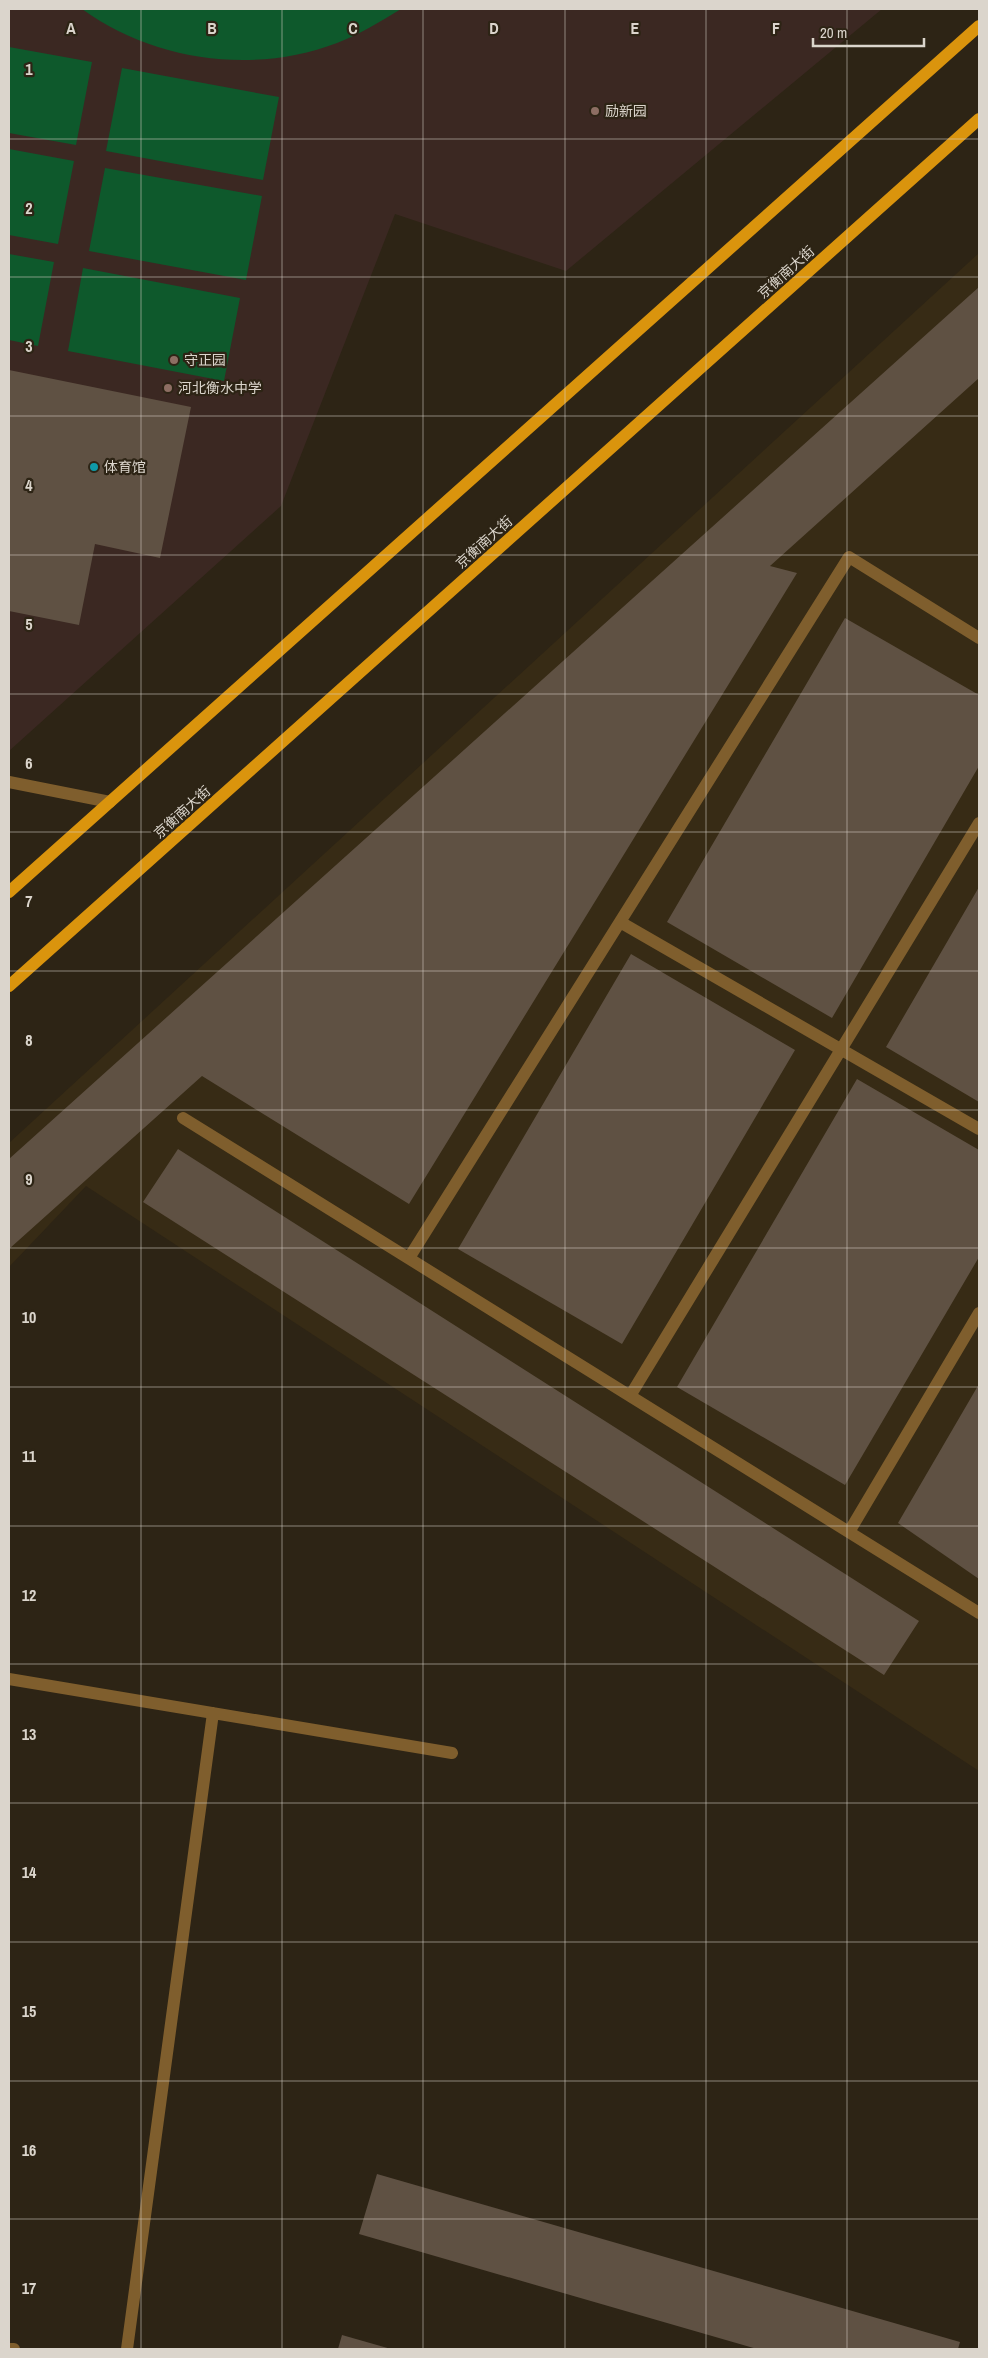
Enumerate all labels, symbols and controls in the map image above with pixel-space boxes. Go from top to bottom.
scale bar [813,15,924,47]
text: A [66,17,76,39]
text: B [207,17,217,39]
text: C [348,17,358,39]
text: D [489,17,499,39]
text: E [631,17,640,39]
text: F [772,17,780,39]
text: 20 m [820,22,847,43]
text: 1 [25,58,33,80]
place label: 励新园 [605,102,647,120]
marker: 励新园 [589,105,601,117]
text: 2 [25,197,33,219]
street label: 京衡南大街 [754,242,818,302]
text: 3 [25,335,33,357]
place label: 守正园 [184,351,226,369]
marker: 守正园 [168,354,180,366]
place label: 河北衡水中学 [178,379,262,397]
marker: 河北衡水中学 [162,382,174,394]
place label: 体育馆 [104,458,146,476]
marker: 体育馆 [88,461,100,473]
text: 4 [25,474,33,496]
street label: 京衡南大街 [452,512,516,572]
text: 5 [25,613,33,635]
text: 6 [25,752,33,774]
street label: 京衡南大街 [150,782,214,842]
text: 7 [25,890,33,912]
text: 8 [25,1029,33,1051]
text: 9 [25,1168,33,1190]
text: 10 [22,1306,36,1328]
text: 11 [22,1445,37,1467]
text: 12 [22,1584,36,1606]
text: 13 [22,1723,36,1745]
text: 14 [22,1861,37,1883]
text: 15 [22,2000,36,2022]
text: 16 [22,2139,36,2161]
text: 17 [22,2277,36,2299]

